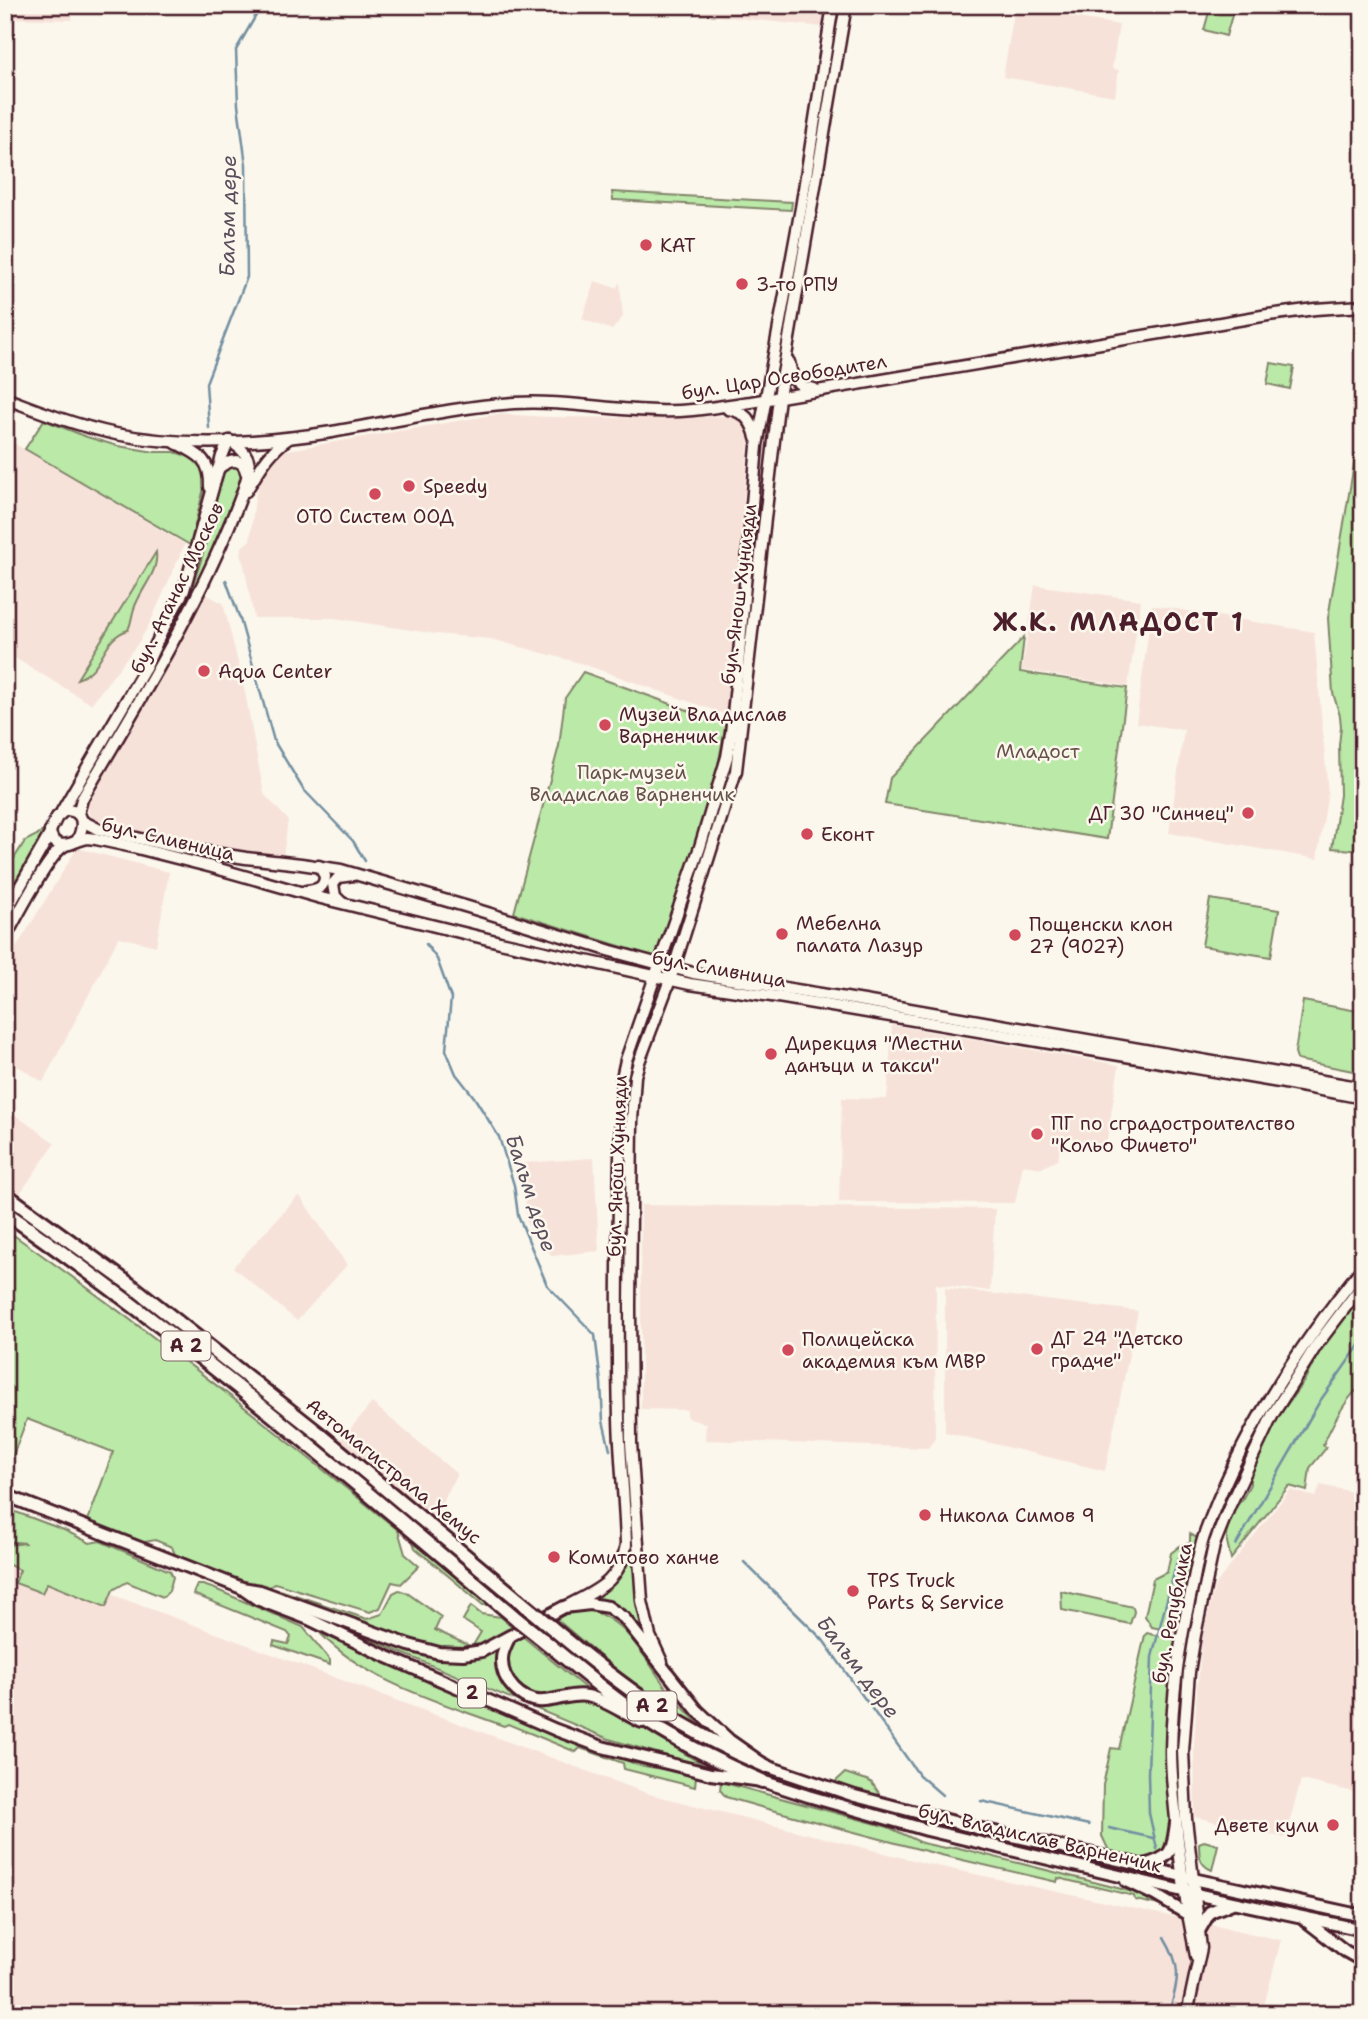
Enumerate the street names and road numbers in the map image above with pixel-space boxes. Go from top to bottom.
street label: бул. Цар Освободител [680,348,889,406]
street label: бул. Атанас Москов [125,498,229,678]
street label: бул. Янош Хунияди [715,502,763,686]
street label: бул. Сливница [99,812,237,867]
street label: бул. Сливница [650,945,788,993]
street label: бул. Янош Хунияди [601,1074,633,1258]
road number: A 2 [162,1331,210,1360]
street label: Автомагистрала Хемус [301,1392,487,1550]
street label: бул. Република [1146,1540,1198,1686]
road number: 2 [458,1678,486,1708]
road number: A 2 [628,1692,676,1721]
street label: бул. Владислав Варненчик [916,1798,1164,1878]

